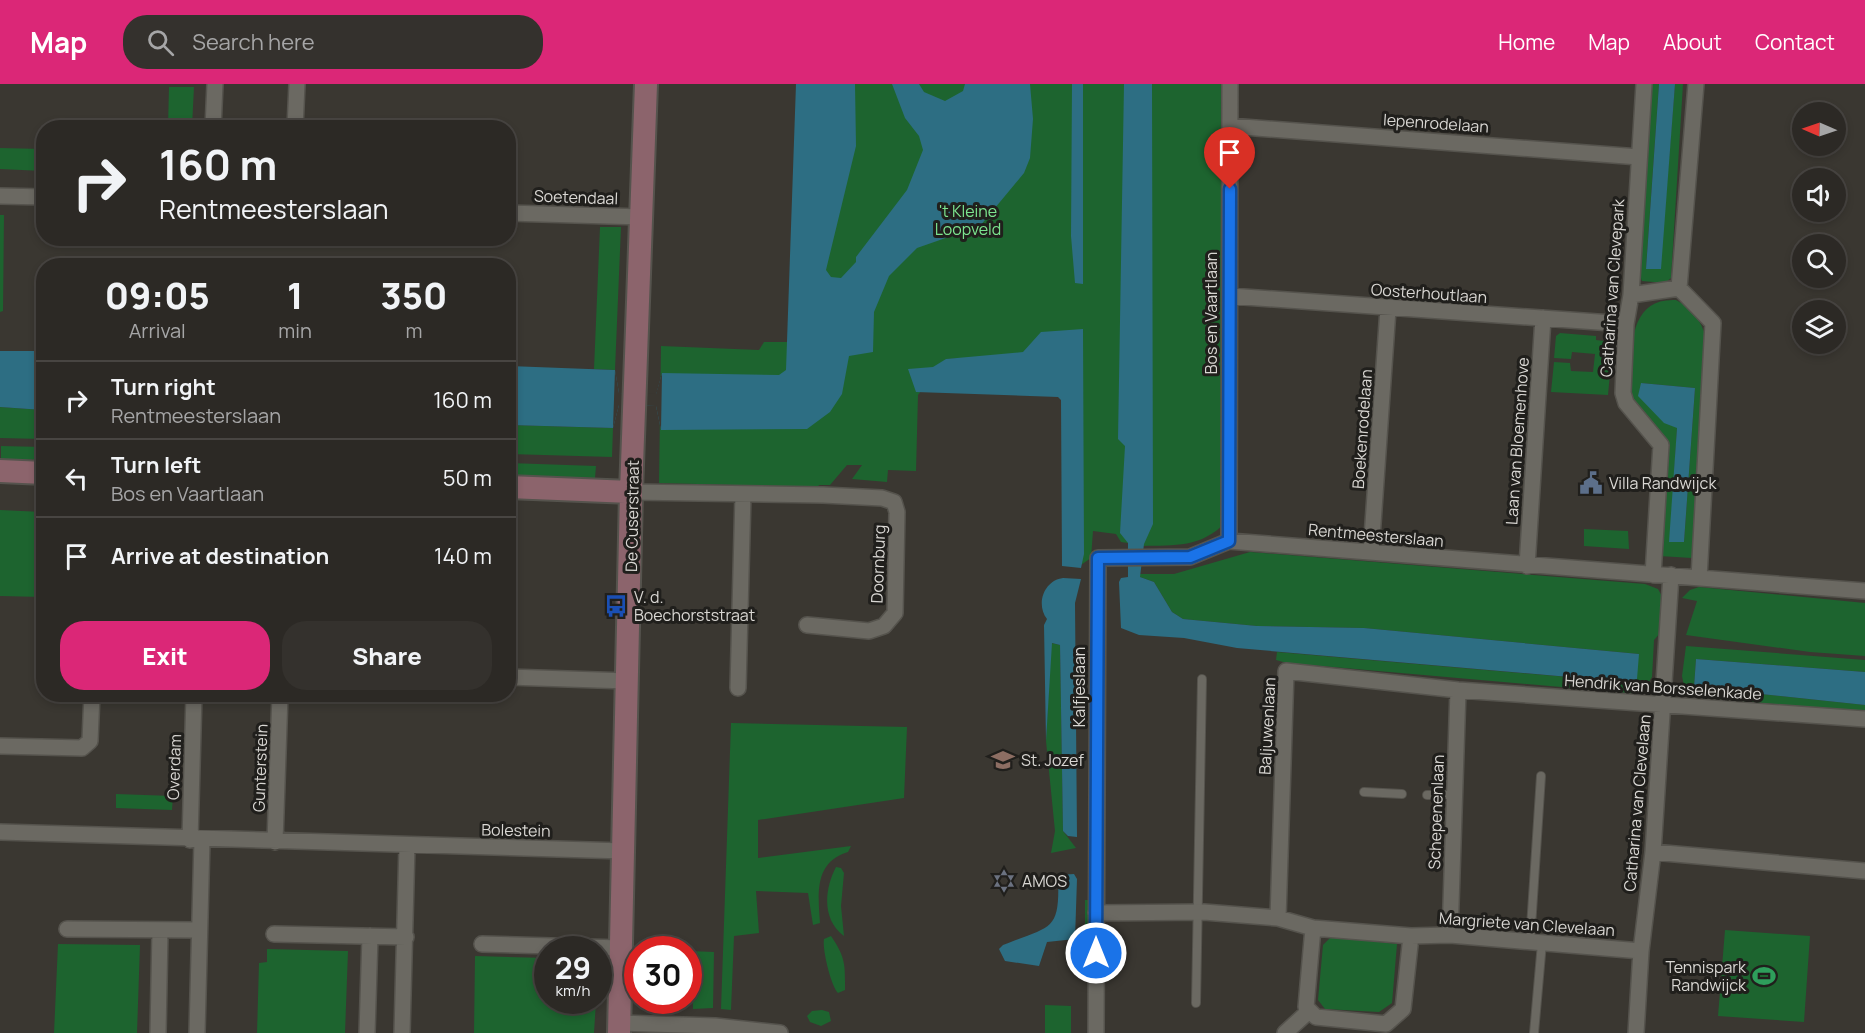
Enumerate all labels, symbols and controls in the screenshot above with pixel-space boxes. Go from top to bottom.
search box [123,15,543,69]
text: Map [30,23,87,61]
icon: search [144,26,177,59]
text: Search here [192,27,315,57]
text: Home [1498,28,1555,56]
text: Map [1588,28,1630,56]
text: About [1663,28,1722,56]
text: Contact [1755,28,1835,56]
north arrow [1792,102,1846,156]
map controls [1792,102,1846,354]
street label: Iepenrodelaan [1382,108,1490,138]
pin [1204,127,1255,189]
text: 160 m [159,135,277,193]
icon: arrive [1213,136,1246,169]
icon: right [60,144,138,222]
button: sound [1792,168,1846,222]
street label: Soetendaal [533,185,619,209]
text: Rentmeesterslaan [159,190,389,227]
street label: Catharina van Clevepark [1595,197,1629,378]
park label: 't Kleine Loopveld [935,200,1001,240]
button: search [1792,234,1846,288]
street label: Bos en Vaartlaan [1200,252,1222,374]
text: 09:05 [105,271,210,320]
text: 1 [287,271,303,320]
text: 350 [381,271,447,320]
street label: Oosterhoutlaan [1370,278,1488,308]
button: layers [1792,300,1846,354]
text: Arrival [129,317,186,344]
text: min [278,317,312,344]
text: m [405,317,422,344]
street label: Laan van Bloemenhove [1500,356,1534,526]
street label: Boekenrodelaan [1347,368,1377,490]
text: Turn right [111,372,216,402]
icon: right [60,384,93,417]
text: 160 m [433,385,492,415]
text: Rentmeesterslaan [111,402,281,429]
text: Turn left [111,450,201,480]
street label: De Cuserstraat [620,460,644,572]
icon: left [60,462,93,495]
text: 50 m [443,463,492,493]
public building icon: Villa Randwijck [1578,470,1604,496]
place label: Villa Randwijck [1609,472,1717,494]
text: Bos en Vaartlaan [111,480,264,507]
street label: Rentmeesterslaan [1307,518,1445,552]
street label: Doornburg [866,524,890,604]
icon: arrive [60,540,93,573]
text: Arrive at destination [111,541,329,571]
text: 140 m [434,541,492,571]
place label: V. d. Boechorststraat [634,586,755,626]
bus stop icon: V. d. Boechorststraat [603,593,629,619]
button: Exit [60,621,270,690]
button: Share [282,621,492,690]
street label: Kalfjeslaan [1068,647,1090,727]
street label: Hendrik van Borsselenkade [1564,669,1762,705]
street label: Baljuwenlaan [1253,677,1281,775]
street label: Catharina van Clevelaan [1618,713,1656,893]
street label: Gunterstein [247,724,273,812]
street label: Overdam [162,733,186,801]
school or university icon: St. Jozef [990,747,1016,773]
place label: St. Jozef [1021,749,1084,771]
street label: Schepenenlaan [1423,754,1449,870]
street label: Bolestein [481,818,551,842]
synagogue icon: AMOS [991,868,1017,894]
place label: AMOS [1022,870,1067,892]
street label: Margriete van Clevelaan [1438,907,1616,941]
position arrow [1064,921,1128,985]
speed limit sign: 30 [624,936,702,1014]
text: 29 [555,947,591,988]
place label: Tennispark Randwijck [1665,956,1747,996]
sports icon: Tennispark Randwijck [1751,963,1777,989]
text: km/h [556,980,590,1001]

